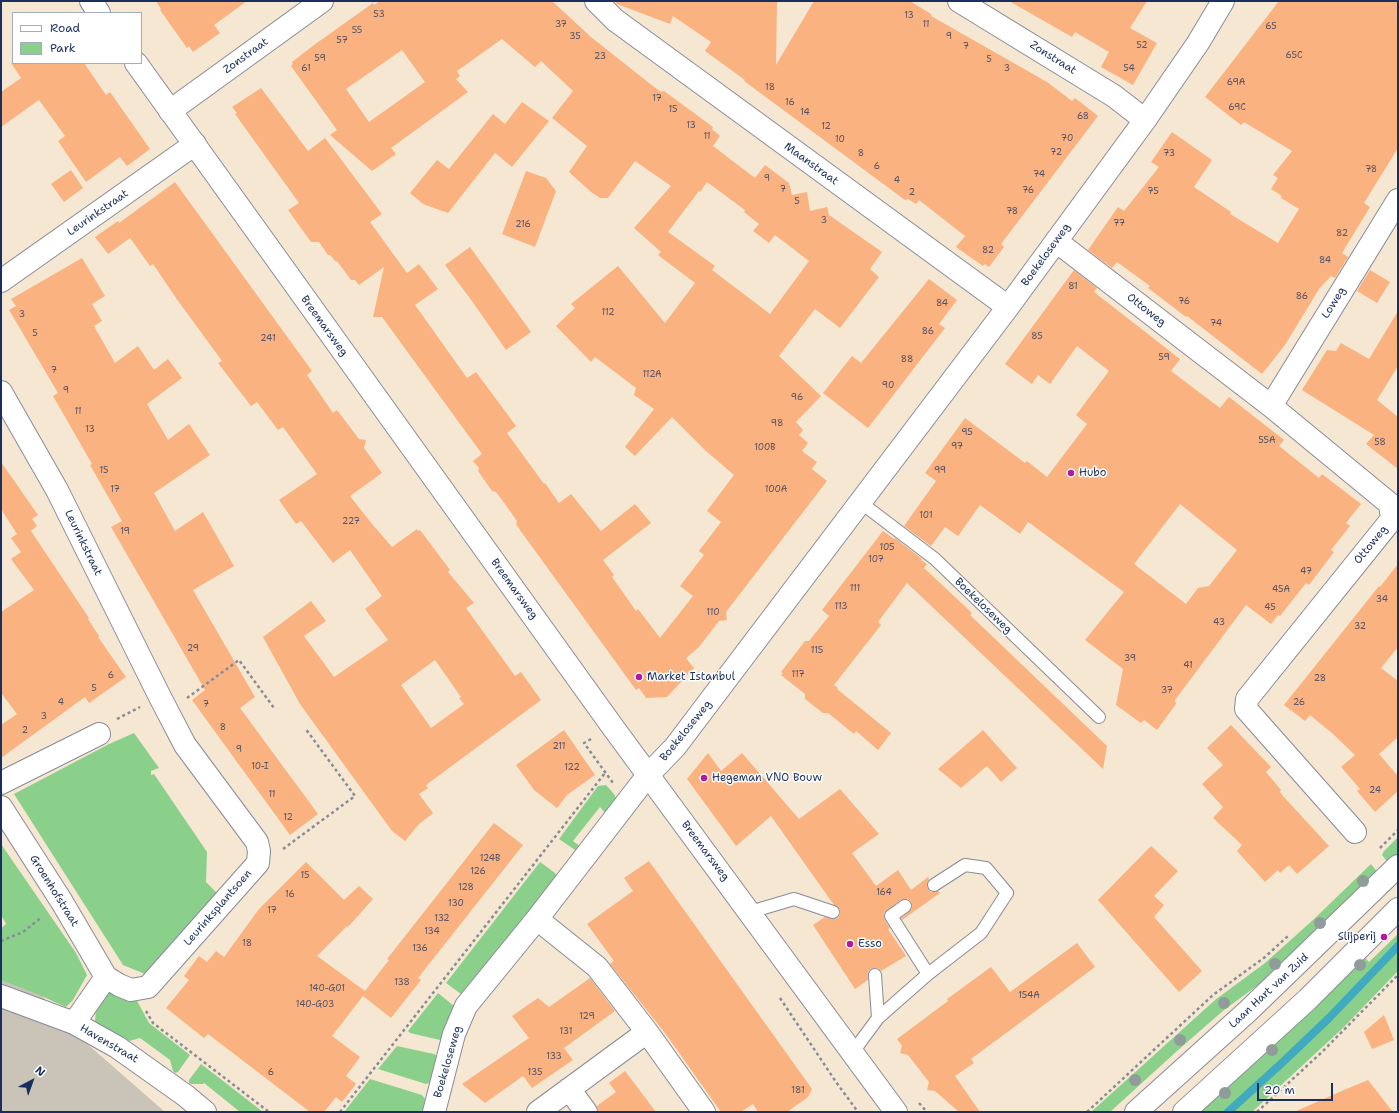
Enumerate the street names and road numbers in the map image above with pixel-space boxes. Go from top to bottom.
street label: Zonstraat [221,35,271,77]
street label: Zonstraat [1027,39,1079,77]
street label: Maanstraat [781,140,841,188]
street label: Leurinkstraat [65,187,131,239]
street label: Boekeloseweg [1019,221,1073,289]
street label: Loweg [1319,285,1349,321]
street label: Ottoweg [1124,291,1168,329]
street label: Breemarsweg [298,293,350,359]
street label: Leurinkstraat [61,508,105,578]
street label: Ottoweg [1351,523,1391,567]
street label: Breemarsweg [488,556,540,622]
street label: Boekeloseweg [952,575,1014,637]
street label: Boekeloseweg [657,698,715,764]
street label: Breemarsweg [678,818,732,884]
street label: Groenhofstraat [27,853,81,929]
street label: Leurinksplantsoen [181,867,255,949]
street label: Laan Hart van Zuid [1227,951,1311,1031]
street label: Havenstraat [77,1022,141,1066]
street label: Boekeloseweg [431,1024,465,1100]

